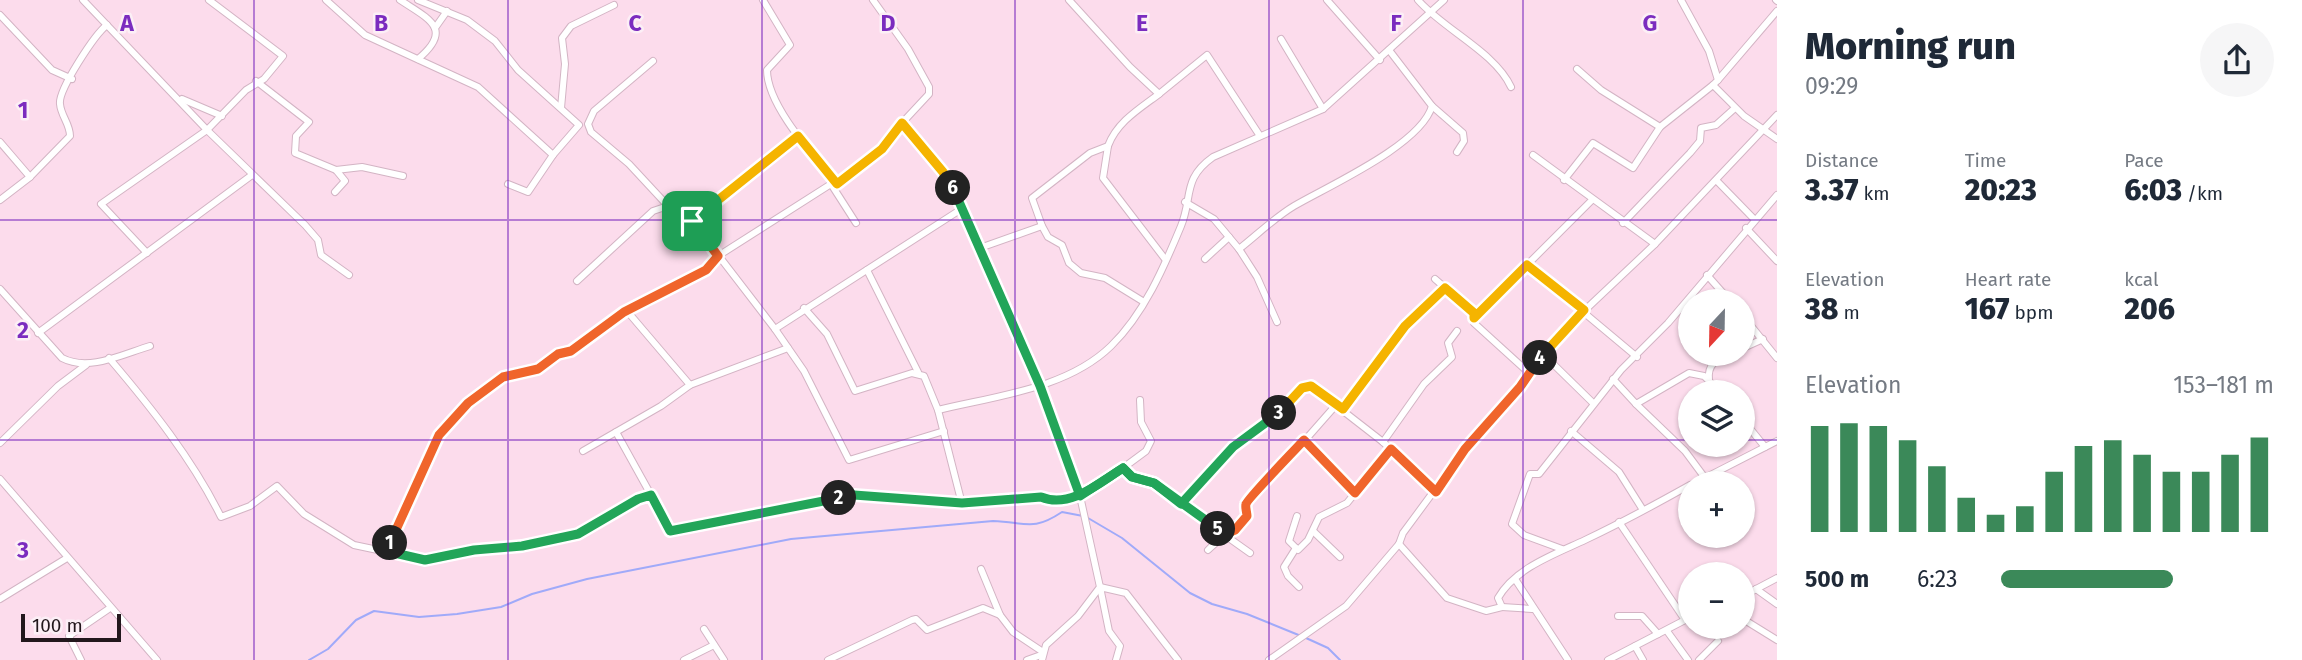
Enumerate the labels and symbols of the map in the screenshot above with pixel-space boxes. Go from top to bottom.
text: A [119,9,134,37]
text: B [374,9,388,37]
text: C [628,9,642,37]
text: D [881,9,896,37]
text: E [1136,9,1148,37]
text: F [1390,9,1402,37]
text: G [1643,9,1657,37]
text: 1 [18,96,28,124]
pin: 6 [936,170,970,206]
pin [662,191,722,251]
north arrow [1678,289,1755,366]
text: 2 [17,316,29,344]
pin: 4 [1522,340,1558,376]
pin: 3 [1262,396,1296,430]
pin: 2 [822,480,856,516]
pin: 5 [1200,512,1236,546]
pin: 1 [372,526,408,560]
text: 3 [16,536,29,564]
scale bar [21,611,121,643]

